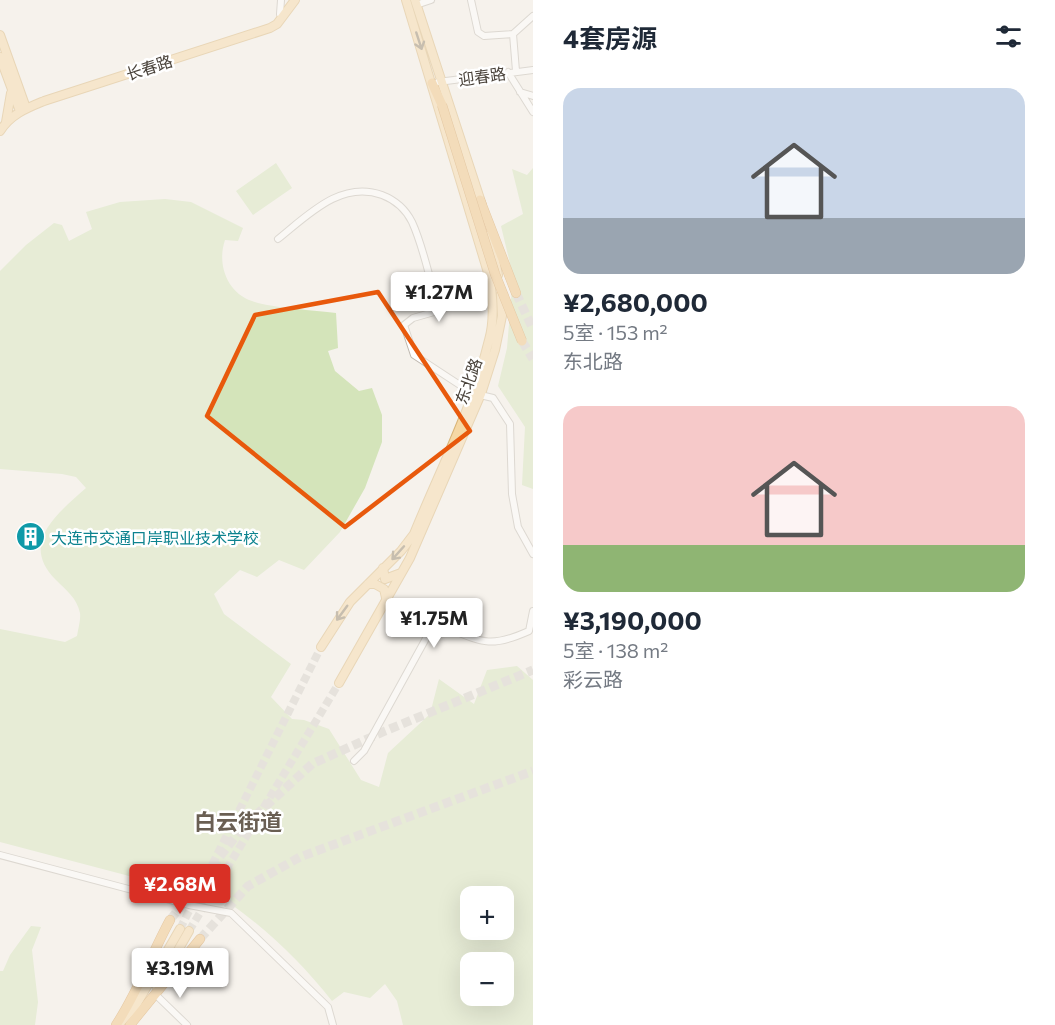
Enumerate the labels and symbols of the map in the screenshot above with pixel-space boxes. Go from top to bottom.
one-way arrow [414,31,425,50]
street label: 长春路 [123,51,175,83]
street label: 迎春路 [457,63,507,89]
pin: ¥1.27M [390,272,488,323]
street label: 东北路 [451,355,485,407]
building icon: 大连市交通口岸职业技术学校 [14,521,46,553]
place label: 大连市交通口岸职业技术学校 [51,528,259,547]
one-way arrow [391,546,405,561]
pin: ¥1.75M [385,598,483,649]
one-way arrow [336,605,348,621]
district label: 白云街道 [194,808,282,835]
pin: ¥2.68M [131,864,229,915]
pin: ¥3.19M [131,948,229,999]

